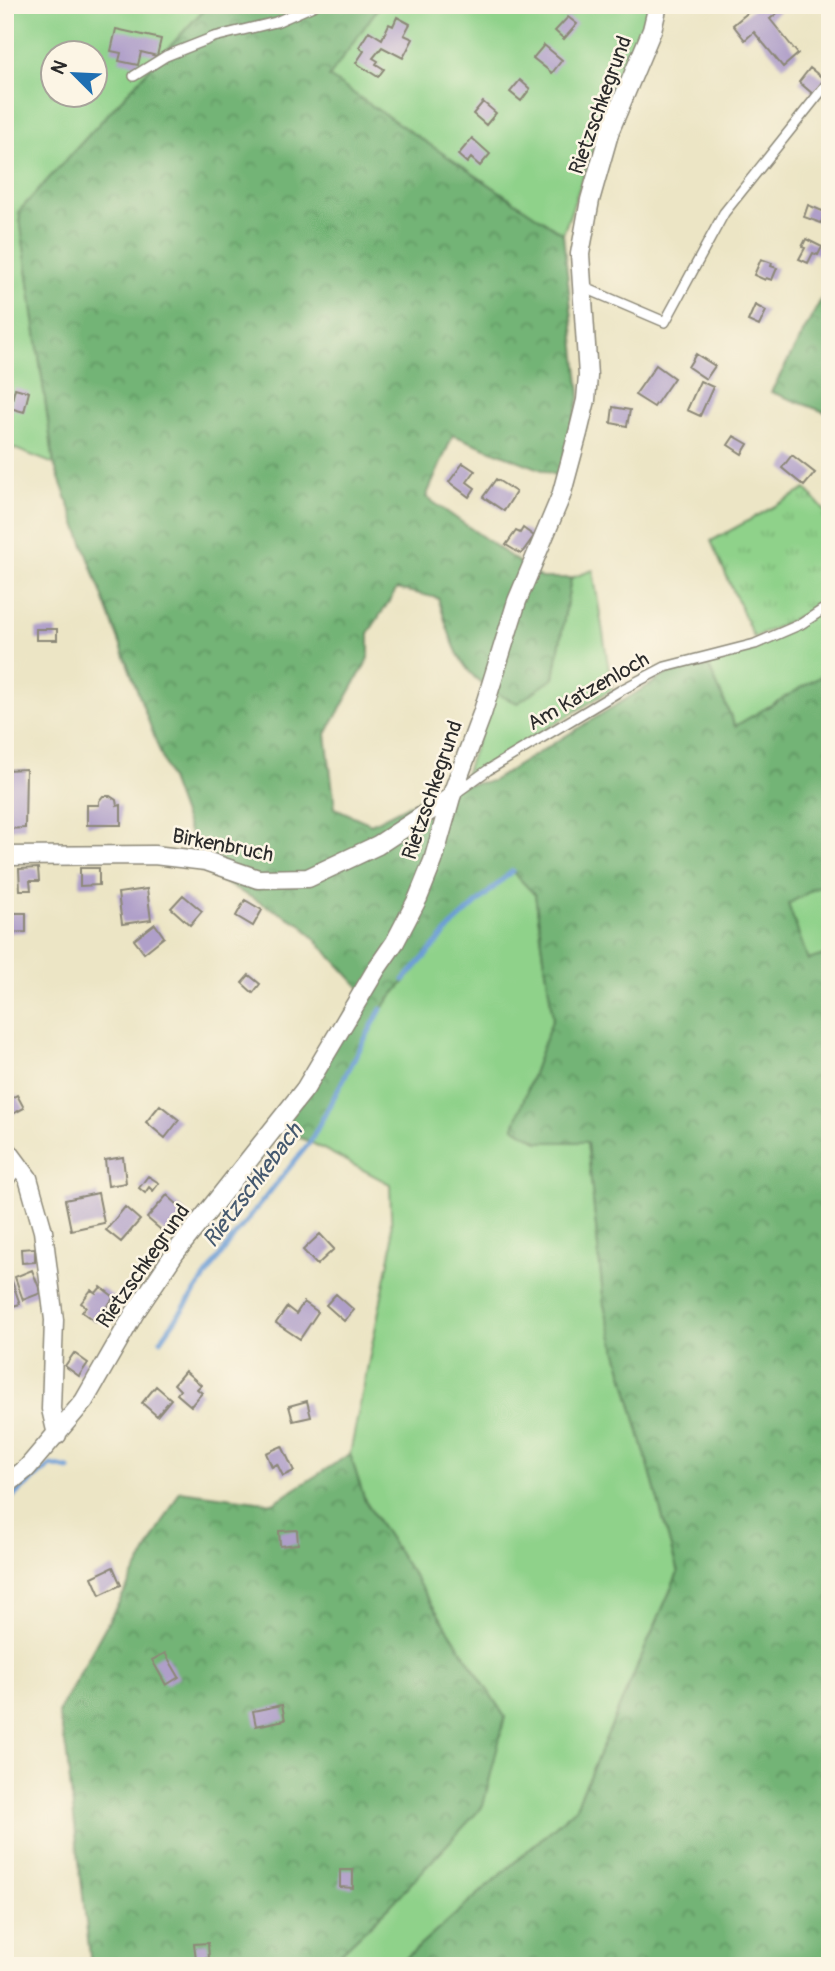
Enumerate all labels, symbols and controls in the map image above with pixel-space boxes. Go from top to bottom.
street label: Rietzschkegrund [563,32,638,178]
north arrow [38,38,108,108]
text: N [46,57,73,78]
street label: Am Katzenloch [523,646,654,737]
street label: Rietzschkegrund [396,717,469,863]
street label: Birkenbruch [170,822,276,869]
water label: Rietzschkebach [196,1116,309,1253]
street label: Rietzschkegrund [91,1199,196,1334]

